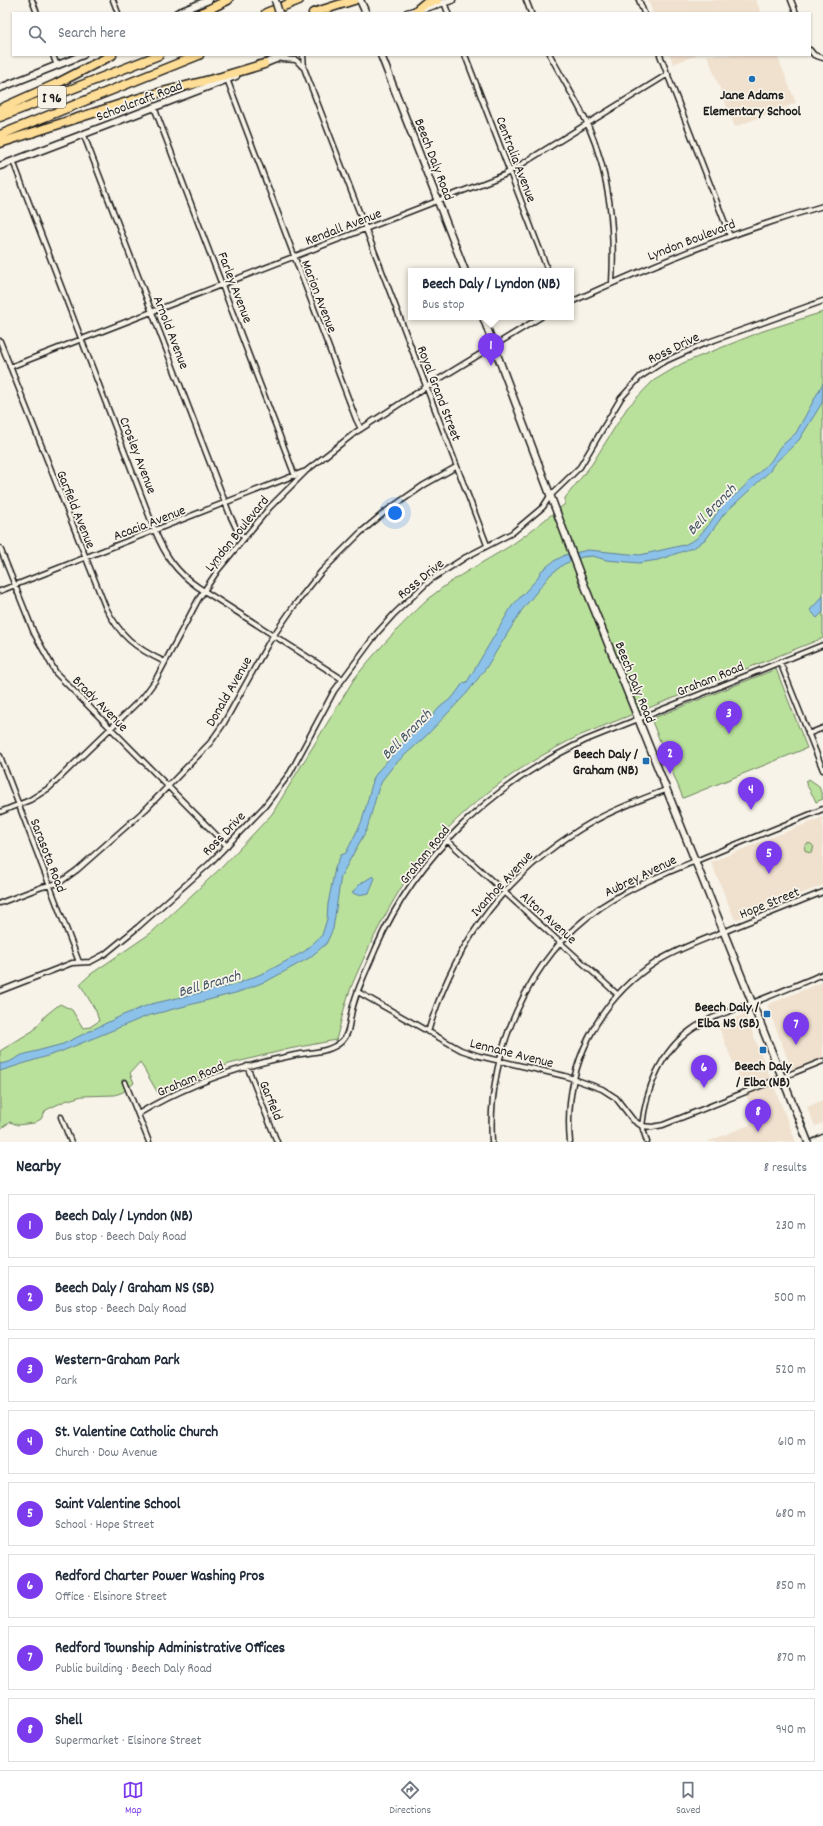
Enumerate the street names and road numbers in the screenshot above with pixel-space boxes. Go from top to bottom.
street label: Schoolcraft Road [94,76,186,127]
road number: I 96 [38,86,66,108]
street label: Centralia Avenue [490,114,541,206]
street label: Beech Daly Road [408,116,458,204]
street label: Kendall Avenue [303,204,385,252]
street label: Lyndon Boulevard [645,215,739,267]
street label: Farley Avenue [211,249,257,326]
street label: Marion Avenue [295,257,341,336]
street label: Arnold Avenue [147,293,193,372]
street label: Ross Drive [645,328,703,370]
street label: Royal Grand Street [411,343,466,444]
street label: Crosley Avenue [113,414,161,497]
street label: Garfield Avenue [50,468,100,552]
street label: Lyndon Boulevard [201,492,275,577]
street label: Acacia Avenue [111,501,189,547]
street label: Ross Drive [394,554,449,605]
street label: Beech Daly Road [609,639,660,727]
street label: Donald Avenue [202,653,258,731]
street label: Graham Road [674,657,747,702]
street label: Brady Avenue [67,672,132,737]
street label: Ross Drive [198,808,251,861]
street label: Sarasota Road [24,816,70,896]
street label: Graham Road [396,821,456,889]
street label: Ivanhoe Avenue [467,847,538,922]
street label: Aubrey Avenue [601,851,680,903]
street label: Hope Street [737,883,803,925]
street label: Alton Avenue [515,888,580,949]
street label: Lennane Avenue [468,1034,555,1074]
street label: Graham Road [154,1057,227,1103]
street label: Garfield [253,1078,287,1124]

